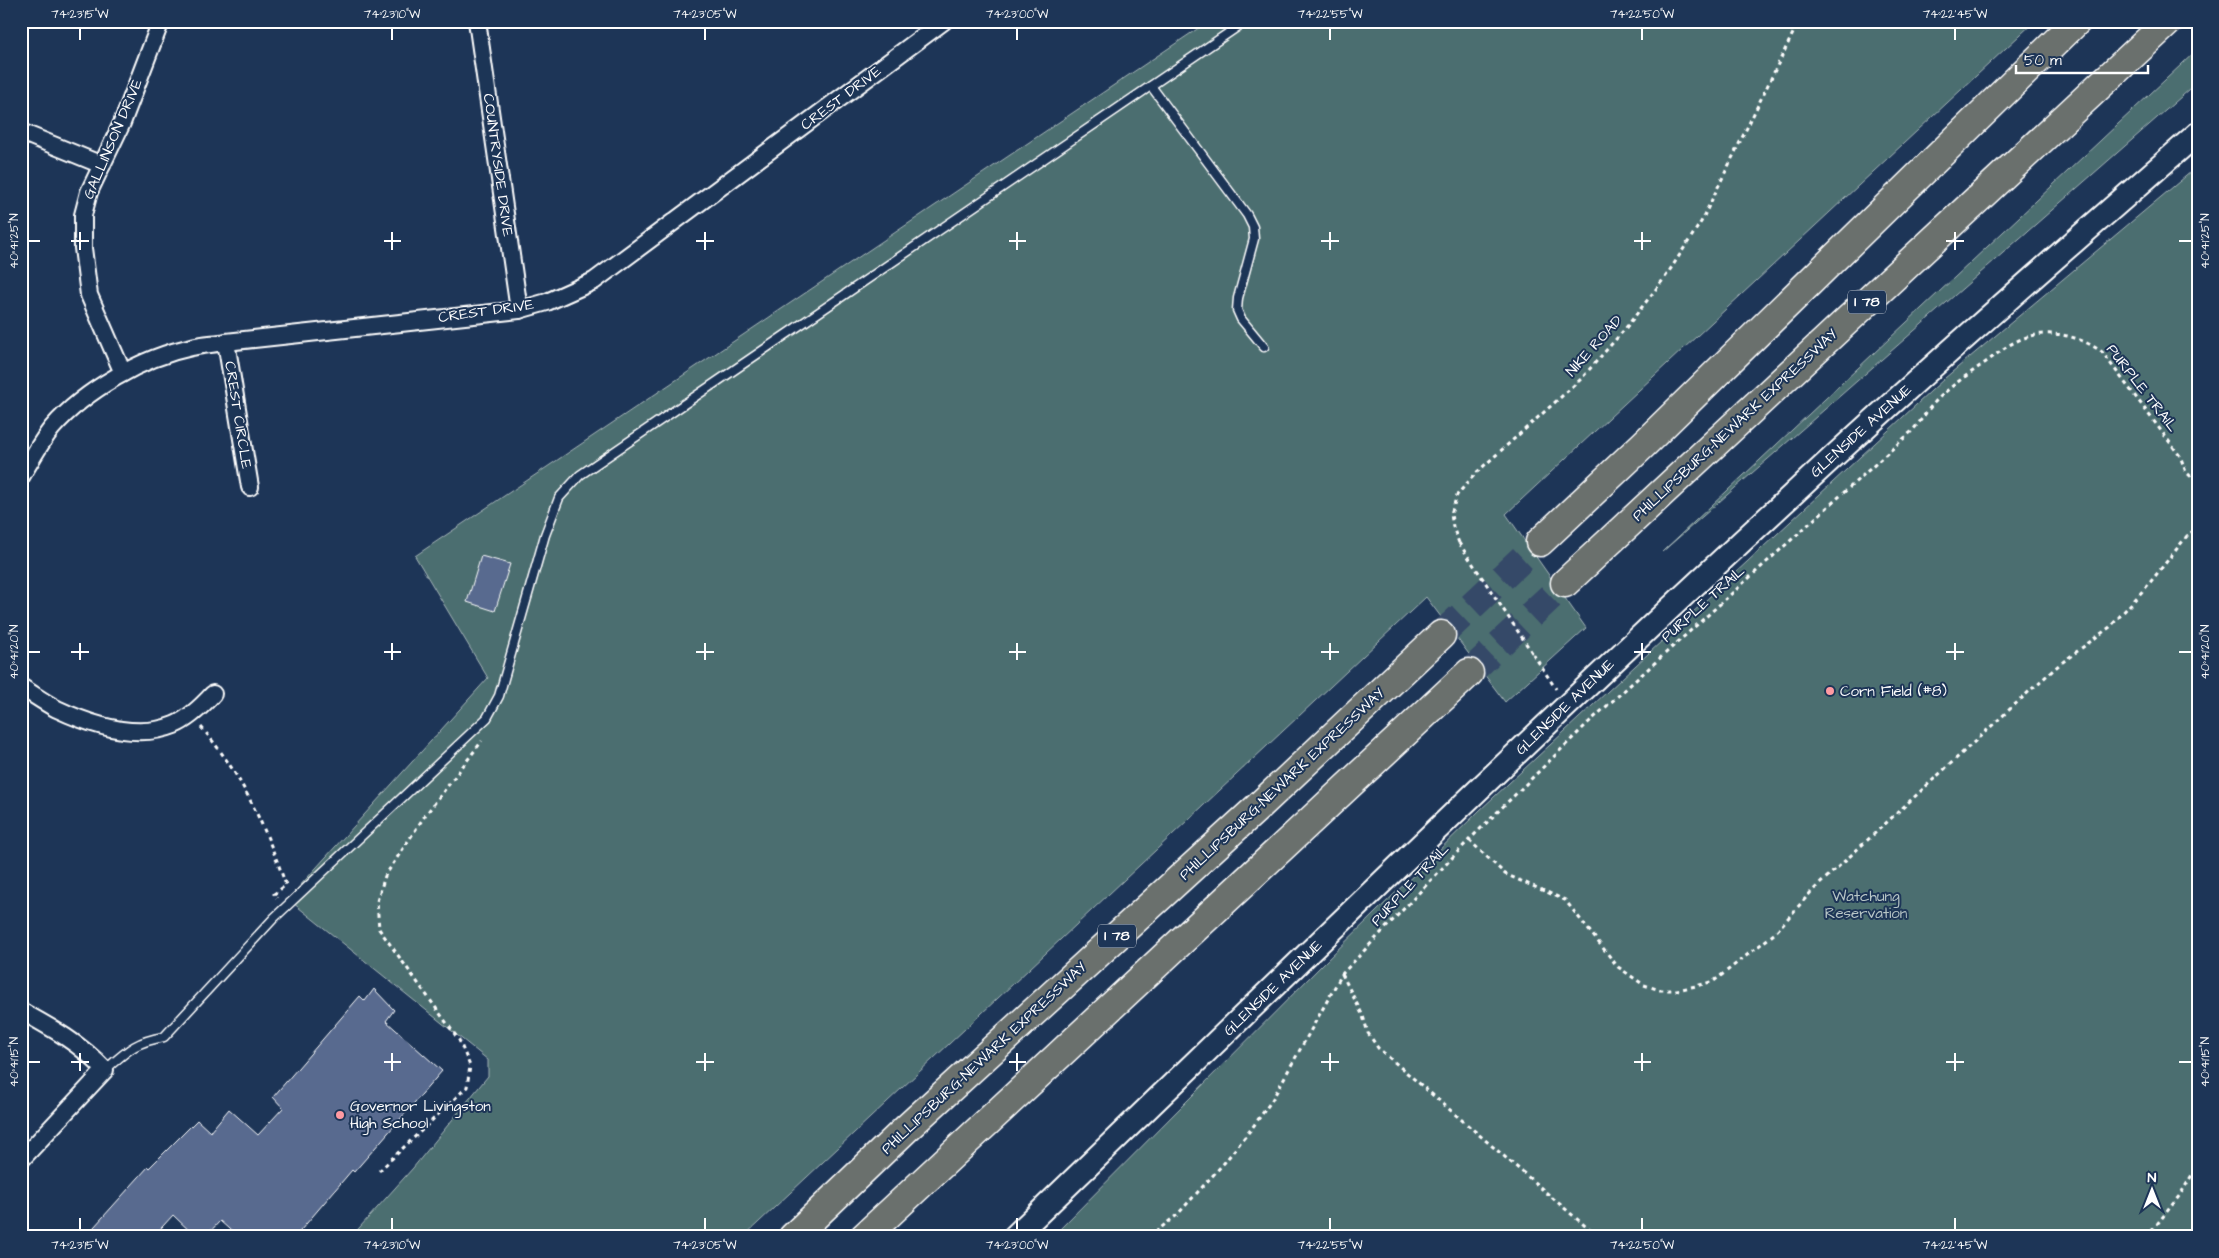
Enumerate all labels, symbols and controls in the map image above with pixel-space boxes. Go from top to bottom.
text: 74°23'15"W [51,6,109,23]
text: 74°23'10"W [364,6,421,23]
text: 74°23'05"W [673,6,737,23]
text: 74°23'00"W [986,6,1049,23]
text: 74°22'55"W [1298,6,1363,23]
text: 74°22'50"W [1610,6,1675,23]
text: 74°22'45"W [1923,6,1988,23]
scale bar [2016,42,2149,74]
text: 50 m [2024,50,2062,71]
street label: CREST DRIVE [796,61,886,135]
street label: GALLINSON DRIVE [78,76,148,202]
street label: COUNTRYSIDE DRIVE [478,92,518,238]
text: 40°41'25"N [6,213,23,269]
text: 40°41'25"N [2197,213,2214,269]
road number: I 78 [1848,290,1886,314]
street label: CREST DRIVE [437,294,535,328]
street label: NIKE ROAD [1561,311,1627,381]
street label: PHILLIPSBURG-NEWARK EXPRESSWAY [1628,324,1842,526]
street label: PURPLE TRAIL [2101,340,2183,437]
street label: CREST CIRCLE [219,360,257,470]
street label: GLENSIDE AVENUE [1806,380,1916,482]
street label: PURPLE TRAIL [1657,560,1750,647]
text: 40°41'20"N [6,624,23,679]
text: 40°41'20"N [2197,624,2214,679]
street label: GLENSIDE AVENUE [1511,654,1619,760]
place label: Corn Field (#8) [1840,681,1947,702]
street label: PHILLIPSBURG-NEWARK EXPRESSWAY [1175,683,1389,885]
marker: Corn Field (#8) [1824,685,1836,697]
street label: PURPLE TRAIL [1366,839,1454,931]
park label: Watchung Reservation [1825,886,1908,924]
road number: I 78 [1098,924,1136,948]
street label: GLENSIDE AVENUE [1219,935,1327,1041]
street label: PHILLIPSBURG-NEWARK EXPRESSWAY [877,957,1091,1159]
text: 40°41'15"N [6,1036,23,1087]
text: 40°41'15"N [2197,1036,2214,1087]
place label: Governor Livingston High School [350,1096,491,1135]
marker: Governor Livingston High School [334,1109,346,1121]
north arrow [2126,1166,2176,1216]
text: N [2148,1168,2157,1188]
text: 74°23'15"W [51,1237,109,1254]
text: 74°23'10"W [364,1237,421,1254]
text: 74°23'05"W [673,1237,737,1254]
text: 74°23'00"W [986,1237,1049,1254]
text: 74°22'55"W [1298,1237,1363,1254]
text: 74°22'50"W [1610,1237,1675,1254]
text: 74°22'45"W [1923,1237,1988,1254]

